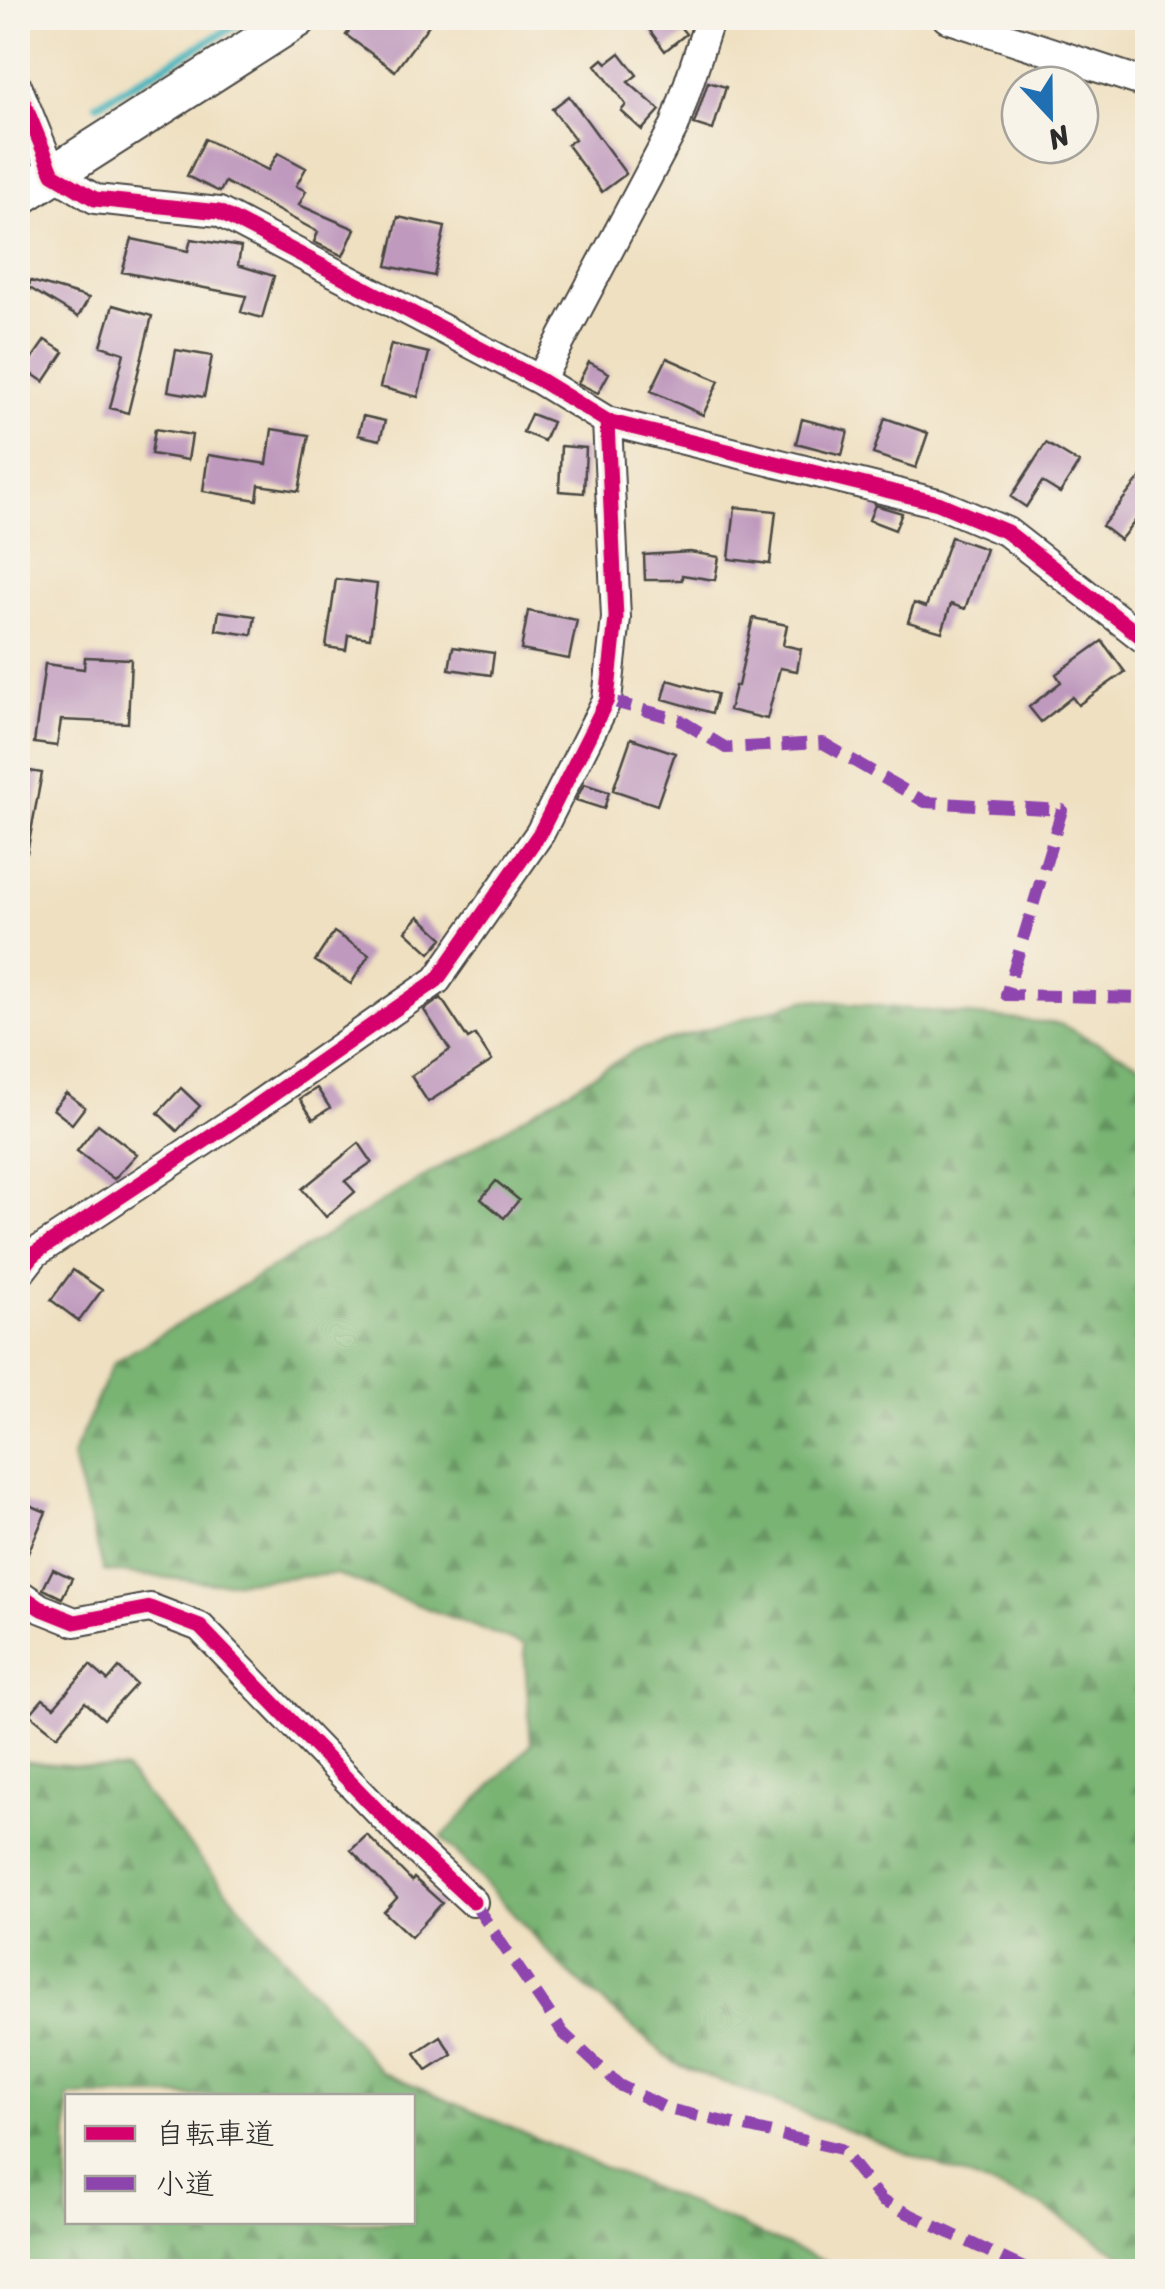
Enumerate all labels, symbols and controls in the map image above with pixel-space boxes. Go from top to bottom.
north arrow [1000,65,1100,165]
text: N [1040,111,1078,164]
legend [65,2094,415,2224]
text: 自転車道 [155,2107,275,2161]
text: 小道 [155,2157,215,2211]

